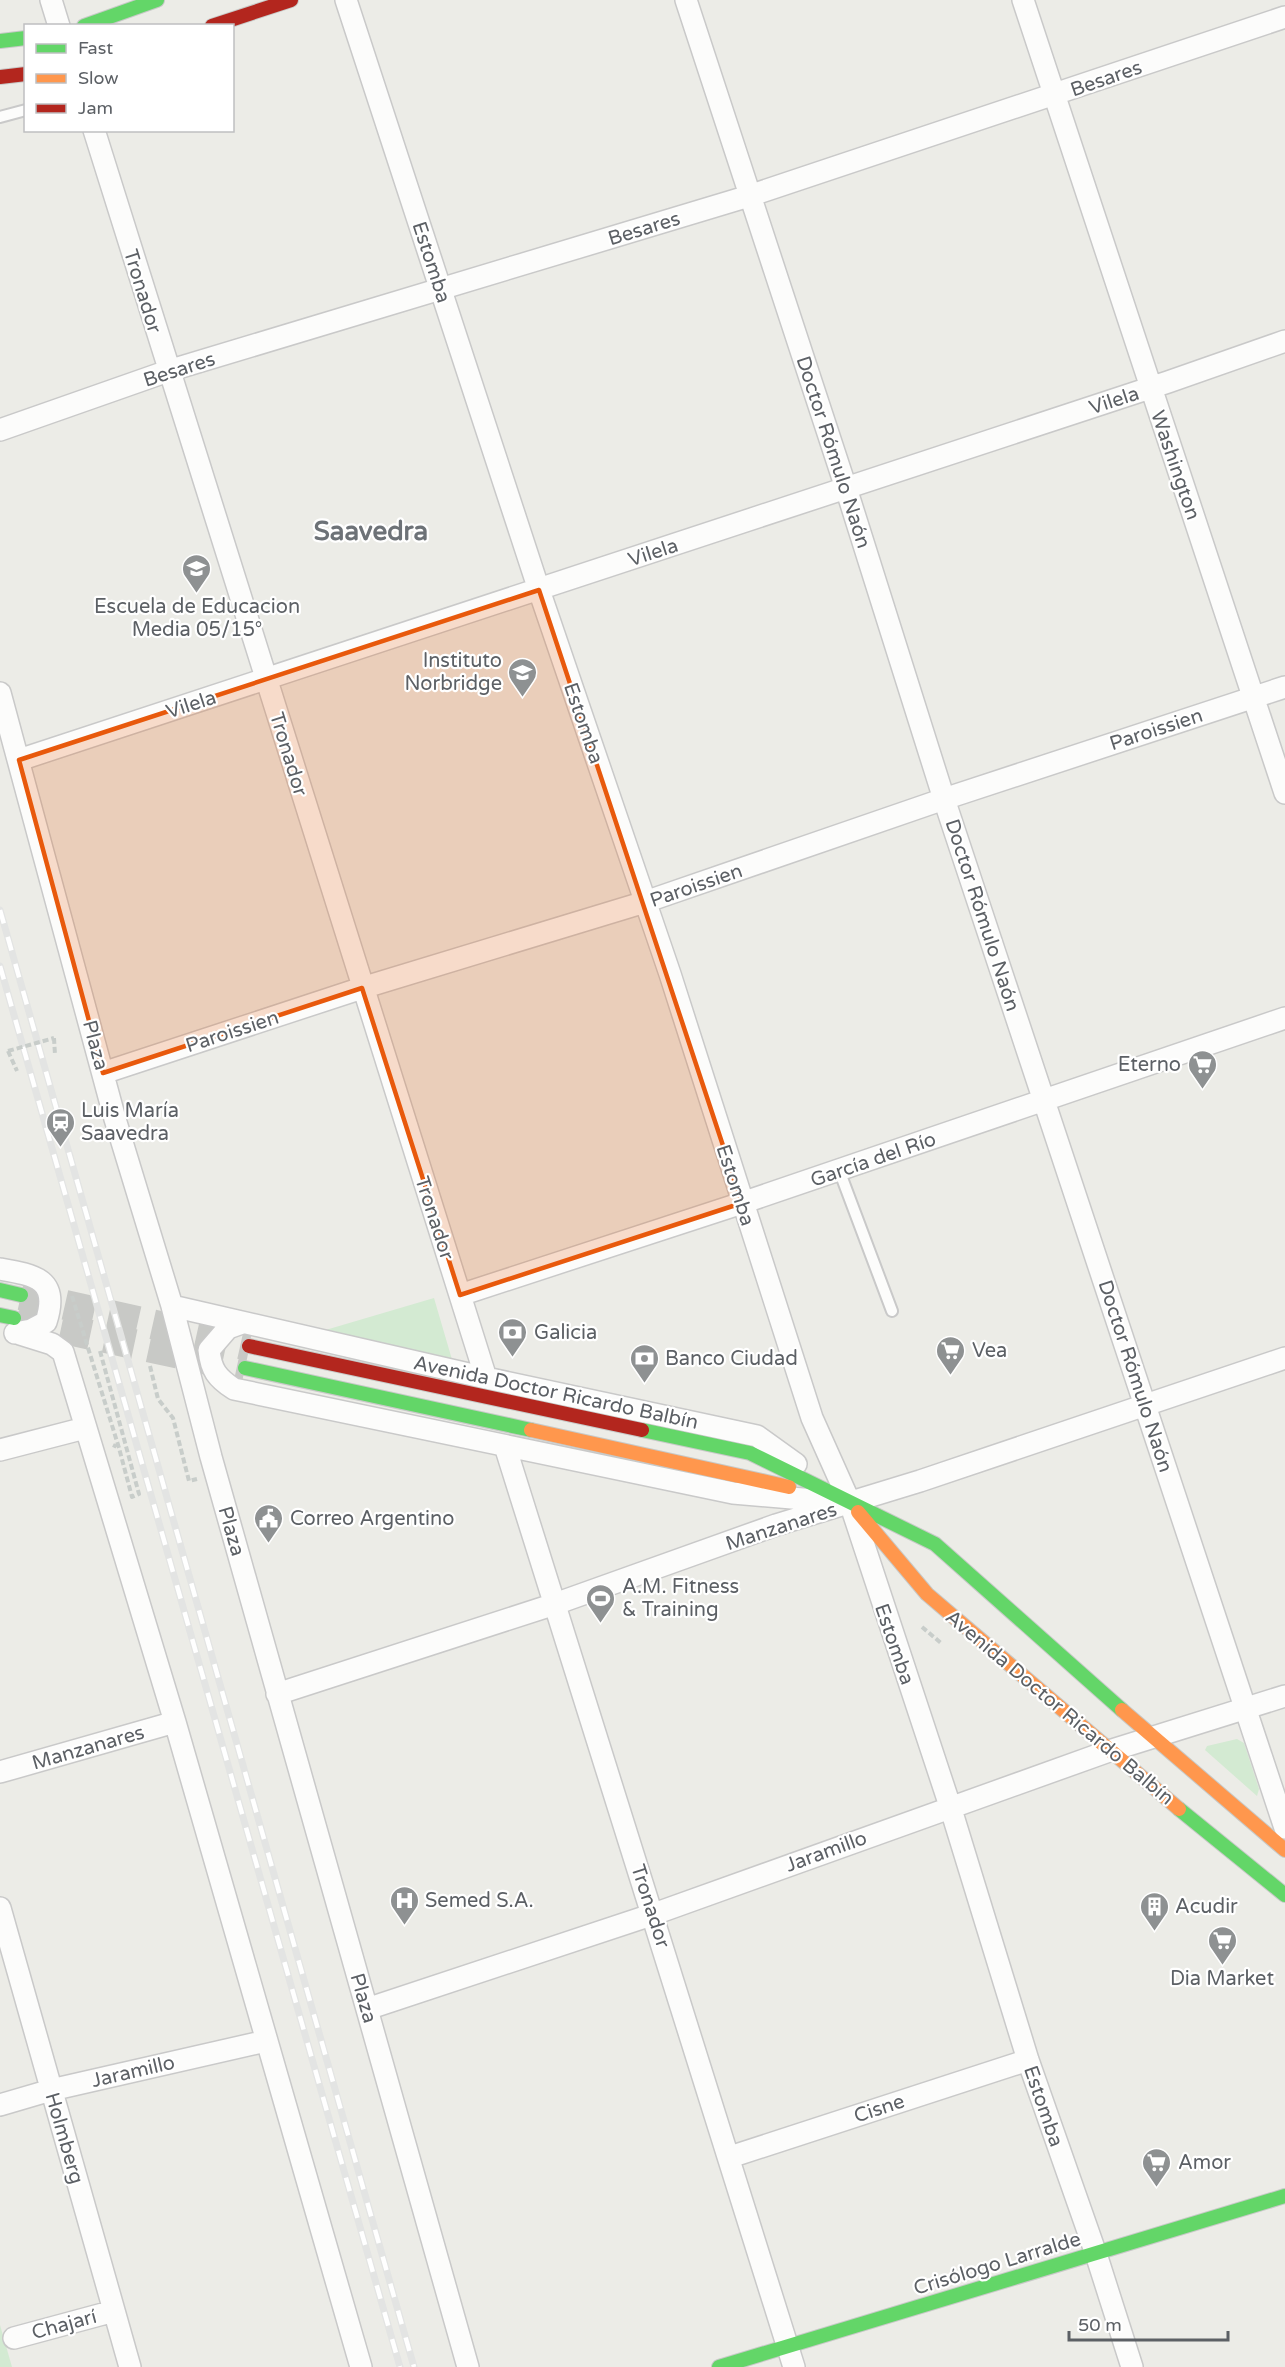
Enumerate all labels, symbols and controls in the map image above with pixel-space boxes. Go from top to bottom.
legend [24,24,234,132]
text: Fast [78,37,113,59]
street label: Besares [1067,56,1145,102]
text: Slow [78,67,119,89]
text: Jam [78,97,113,119]
street label: Besares [605,207,683,251]
street label: Estomba [407,219,455,306]
street label: Tronador [118,246,166,336]
street label: Besares [140,347,218,393]
street label: Doctor Rómulo Naón [791,353,875,552]
street label: Vilela [1086,382,1142,420]
street label: Washington [1145,407,1205,523]
district label: Saavedra [314,516,428,547]
street label: Vilela [625,534,681,572]
school or university icon: Escuela de Educacion Media 05/15° [181,552,213,594]
place label: Escuela de Educacion Media 05/15° [94,595,300,642]
place label: Instituto Norbridge [405,649,502,696]
school or university icon: Instituto Norbridge [507,656,539,698]
street label: Estomba [558,680,608,767]
street label: Vilela [163,686,219,724]
street label: Paroissien [1107,704,1206,756]
street label: Tronador [264,709,312,799]
street label: Doctor Rómulo Naón [940,816,1024,1015]
street label: Paroissien [647,859,746,913]
street label: Paroissien [183,1006,282,1058]
street label: Plaza [77,1018,113,1073]
supermarket icon: Eterno [1186,1048,1218,1090]
place label: Eterno [1118,1053,1181,1077]
place label: Luis María Saavedra [81,1099,179,1146]
station icon: Luis María Saavedra [44,1106,76,1148]
street label: García del Río [807,1127,939,1193]
street label: Estomba [711,1142,759,1229]
street label: Tronador [409,1174,459,1263]
street label: Doctor Rómulo Naón [1093,1277,1177,1476]
bank icon: Galicia [497,1316,529,1358]
place label: Galicia [534,1321,597,1345]
supermarket icon: Vea [935,1334,967,1376]
place label: Vea [972,1339,1007,1363]
bank icon: Banco Ciudad [628,1342,660,1384]
place label: Banco Ciudad [665,1347,798,1371]
street label: Avenida Doctor Ricardo Balbín [411,1351,700,1435]
street label: Manzanares [723,1498,840,1556]
public building icon: Correo Argentino [253,1502,285,1544]
street label: Plaza [213,1504,250,1559]
place label: Correo Argentino [290,1507,454,1531]
place label: A.M. Fitness & Training [622,1575,739,1622]
sports icon: A.M. Fitness & Training [585,1582,617,1624]
street label: Estomba [869,1601,919,1688]
street label: Avenida Doctor Ricardo Balbín [940,1605,1178,1810]
street label: Manzanares [29,1720,147,1775]
street label: Jaramillo [782,1826,870,1878]
street label: Tronador [625,1862,675,1951]
hospital icon: Semed S.A. [388,1884,420,1926]
place label: Semed S.A. [425,1889,534,1913]
building icon: Acudir [1138,1890,1170,1932]
place label: Acudir [1175,1895,1238,1919]
supermarket icon: Dia Market [1206,1924,1238,1966]
place label: Dia Market [1170,1967,1274,1991]
street label: Plaza [345,1971,382,2026]
street label: Jaramillo [89,2051,177,2093]
street label: Estomba [1018,2063,1068,2150]
street label: Holmberg [40,2090,89,2187]
street label: Cisne [851,2090,908,2128]
supermarket icon: Amor [1141,2146,1173,2188]
place label: Amor [1178,2151,1231,2175]
street label: Crisólogo Larralde [911,2227,1084,2301]
scale bar [1069,2304,1228,2342]
street label: Chajarí [29,2305,99,2345]
text: 50 m [1078,2314,1122,2336]

